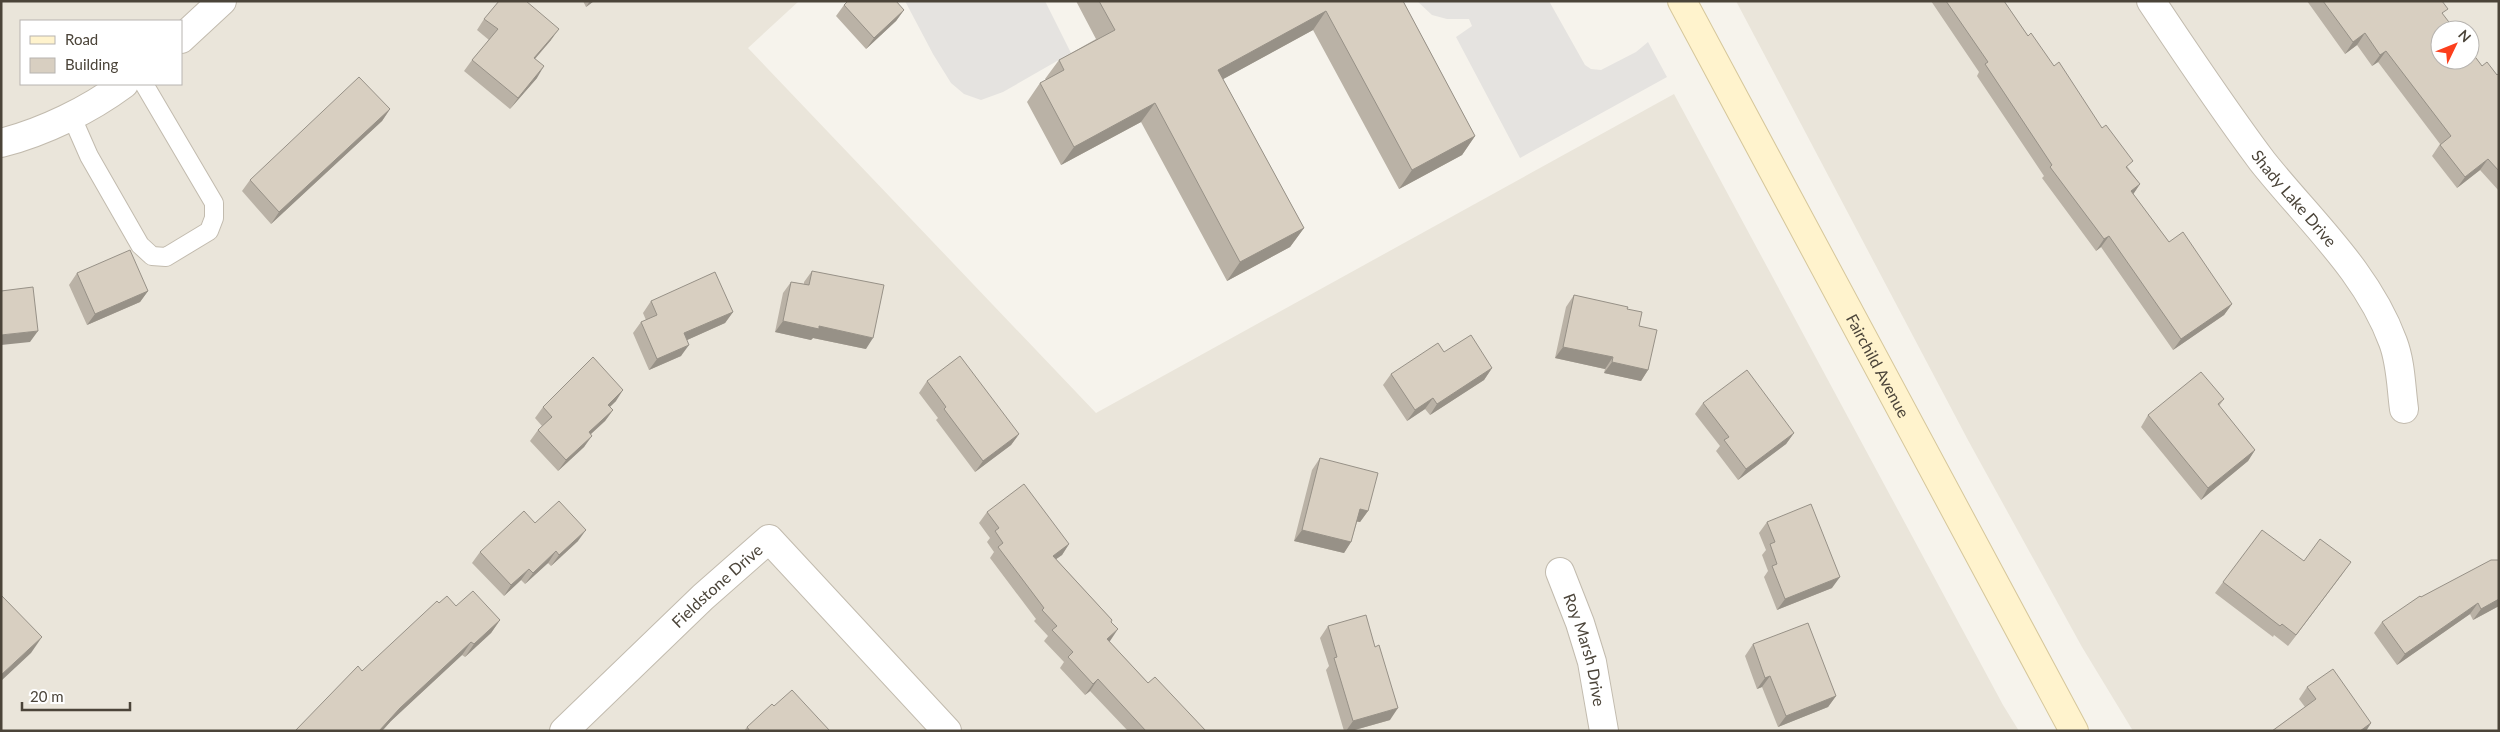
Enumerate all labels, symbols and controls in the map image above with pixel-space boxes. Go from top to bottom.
legend [20,20,182,85]
north arrow [2430,20,2480,70]
text: N [2455,26,2475,46]
text: Road [65,30,98,48]
text: Building [65,55,118,73]
street label: Shady Lake Drive [2248,146,2341,250]
street label: Fairchild Avenue [1843,310,1914,421]
street label: Fieldstone Drive [667,540,766,631]
street label: Roy Marsh Drive [1560,590,1610,708]
scale bar [22,680,130,712]
text: 20 m [30,687,64,705]

